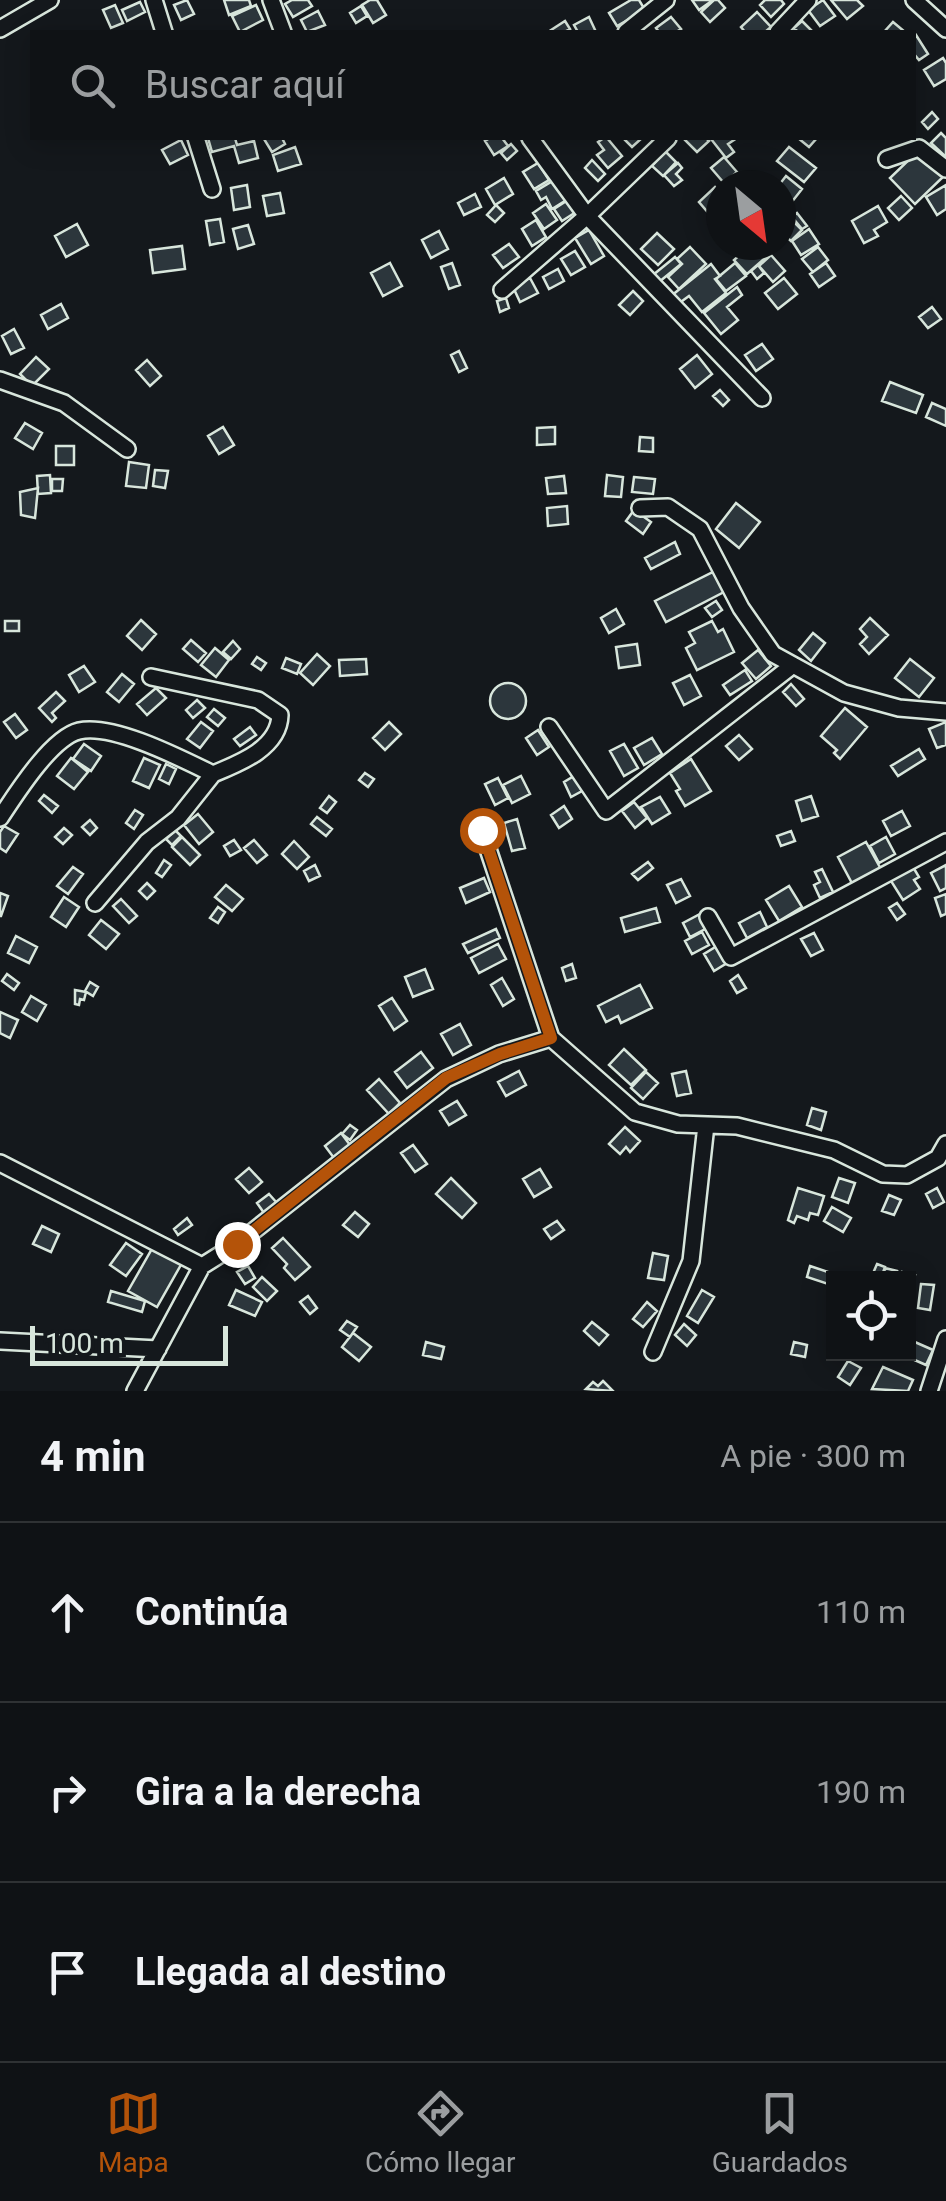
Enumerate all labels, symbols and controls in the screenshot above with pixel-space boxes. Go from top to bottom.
search box [30,30,916,140]
icon: search [65,58,120,113]
text: Buscar aquí [145,63,345,107]
north arrow [706,170,796,260]
route start [460,808,506,854]
route end [215,1222,261,1268]
map controls [826,1271,916,1361]
button: locate [826,1271,916,1361]
scale bar [30,1321,228,1366]
text: 100 m [45,1327,124,1360]
text: 4 min [40,1432,146,1481]
text: A pie · 300 m [720,1437,906,1475]
icon: ahead [40,1585,95,1640]
text: Continúa [135,1590,288,1634]
text: 110 m [816,1593,906,1631]
icon: right [40,1765,95,1820]
text: Gira a la derecha [135,1770,421,1814]
text: 190 m [816,1773,906,1811]
icon: arrive [40,1945,95,2000]
text: Llegada al destino [135,1950,446,1994]
tab: Mapa [98,2086,169,2179]
tab: Cómo llegar [365,2086,516,2179]
tab: Guardados [712,2086,848,2179]

